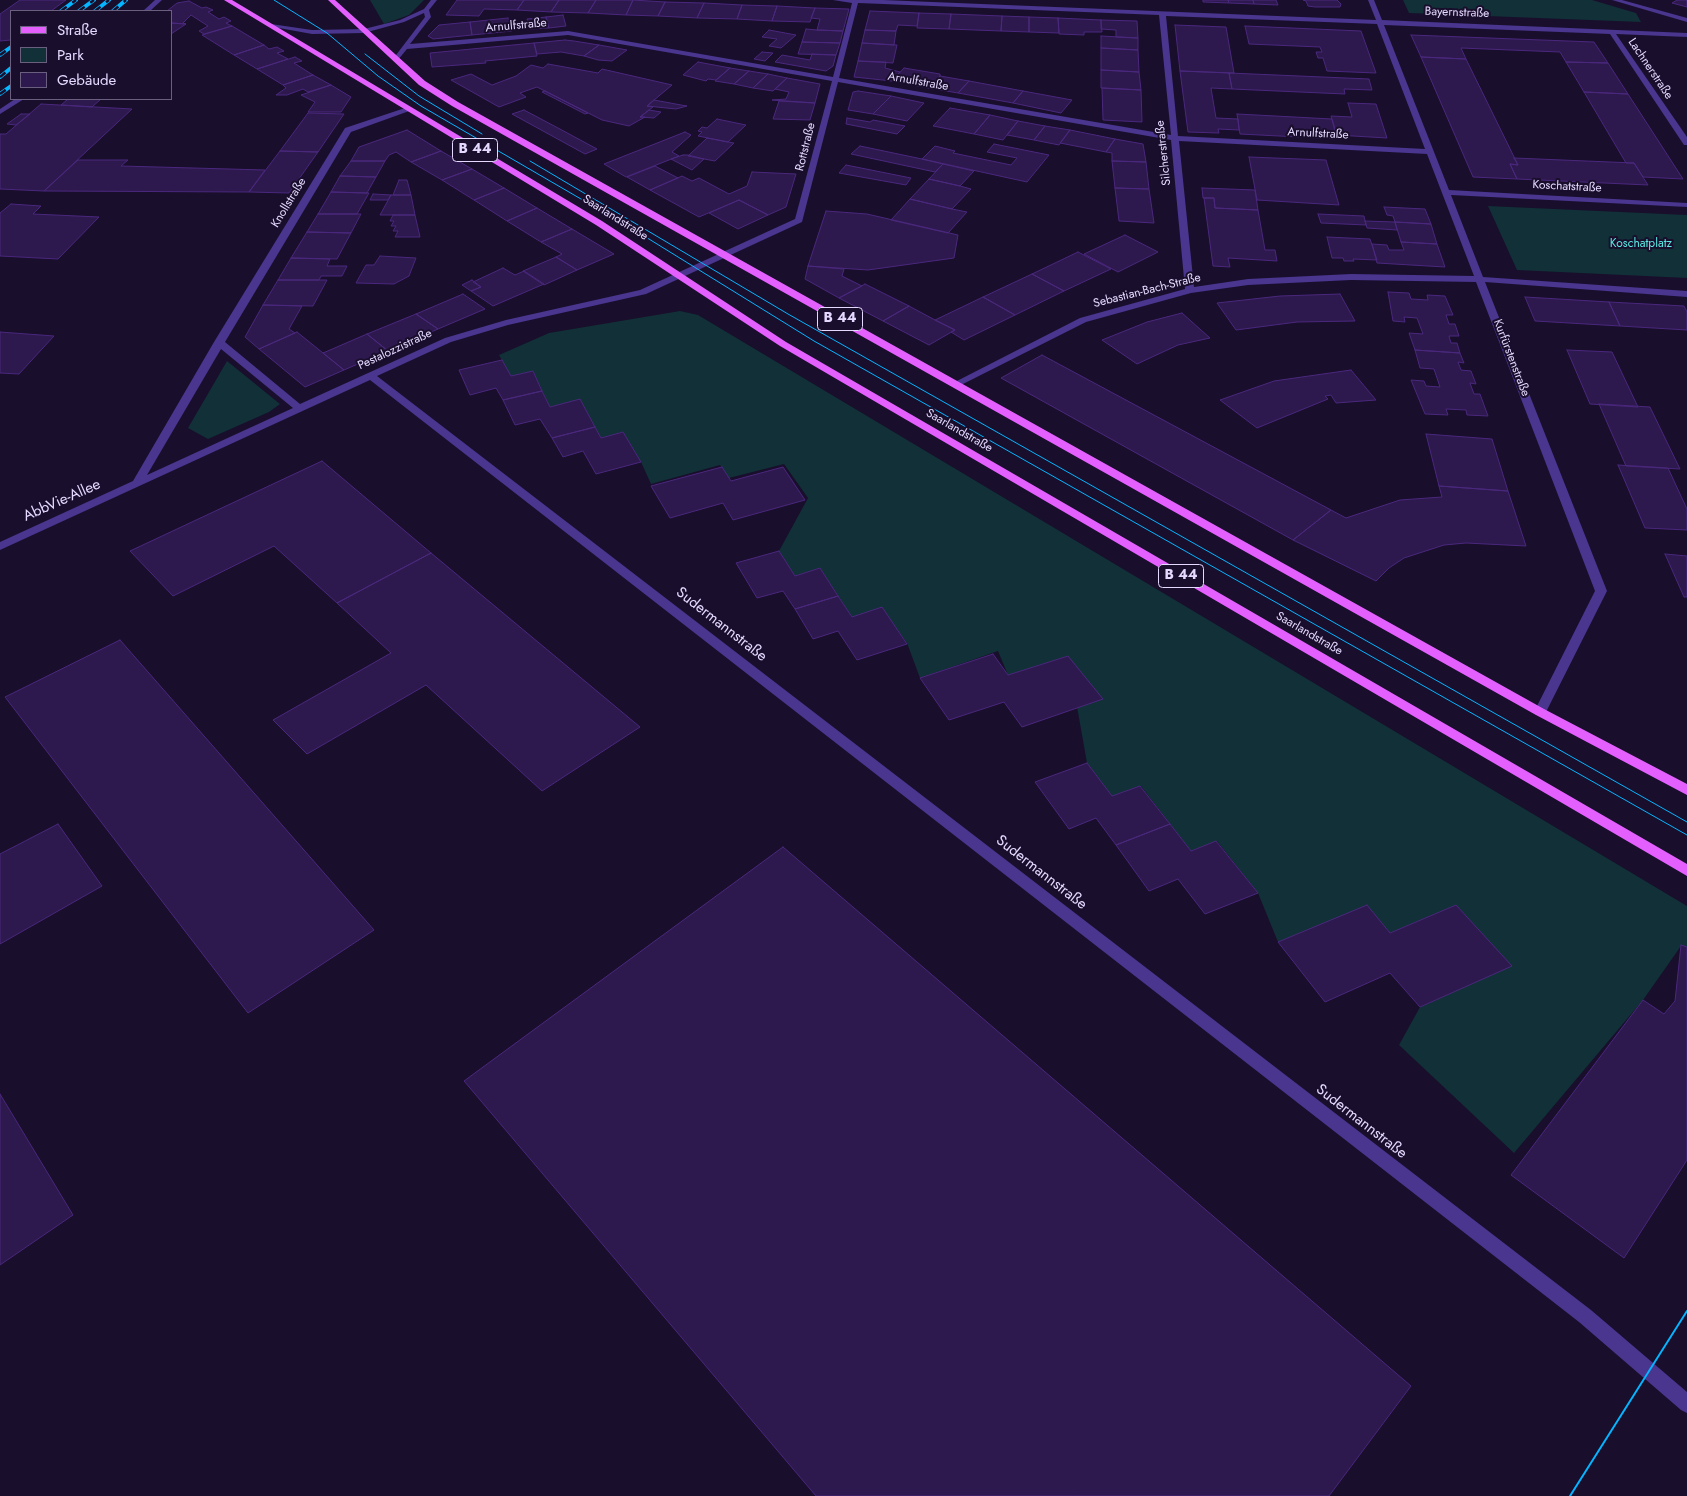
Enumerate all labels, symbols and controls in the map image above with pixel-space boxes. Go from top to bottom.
street label: Bayernstraße [1424,5,1490,21]
legend [10,10,172,100]
street label: Arnulfstraße [485,16,547,36]
text: Straße [57,19,97,41]
street label: Lachnerstraße [1624,36,1676,102]
text: Park [57,44,84,66]
text: Gebäude [57,69,116,91]
street label: Arnulfstraße [887,70,949,94]
street label: Silcherstraße [1153,120,1175,186]
street label: Rottstraße [793,121,819,173]
street label: Arnulfstraße [1287,125,1349,143]
road number: B 44 [452,138,498,162]
street label: Knollstraße [268,175,310,231]
street label: Koschatstraße [1532,178,1602,196]
street label: Saarlandstraße [580,192,650,244]
park label: Koschatplatz [1610,237,1672,251]
street label: Sebastian-Bach-Straße [1092,271,1202,311]
road number: B 44 [818,308,862,330]
street label: Kurfürstenstraße [1490,317,1532,399]
street label: Pestalozzistraße [356,327,434,373]
street label: Saarlandstraße [923,406,995,456]
street label: AbbVie-Allee [21,476,103,526]
road number: B 44 [1158,564,1204,588]
street label: Sudermannstraße [672,584,770,666]
street label: Saarlandstraße [1273,609,1345,659]
street label: Sudermannstraße [992,832,1090,914]
street label: Sudermannstraße [1312,1081,1410,1163]

